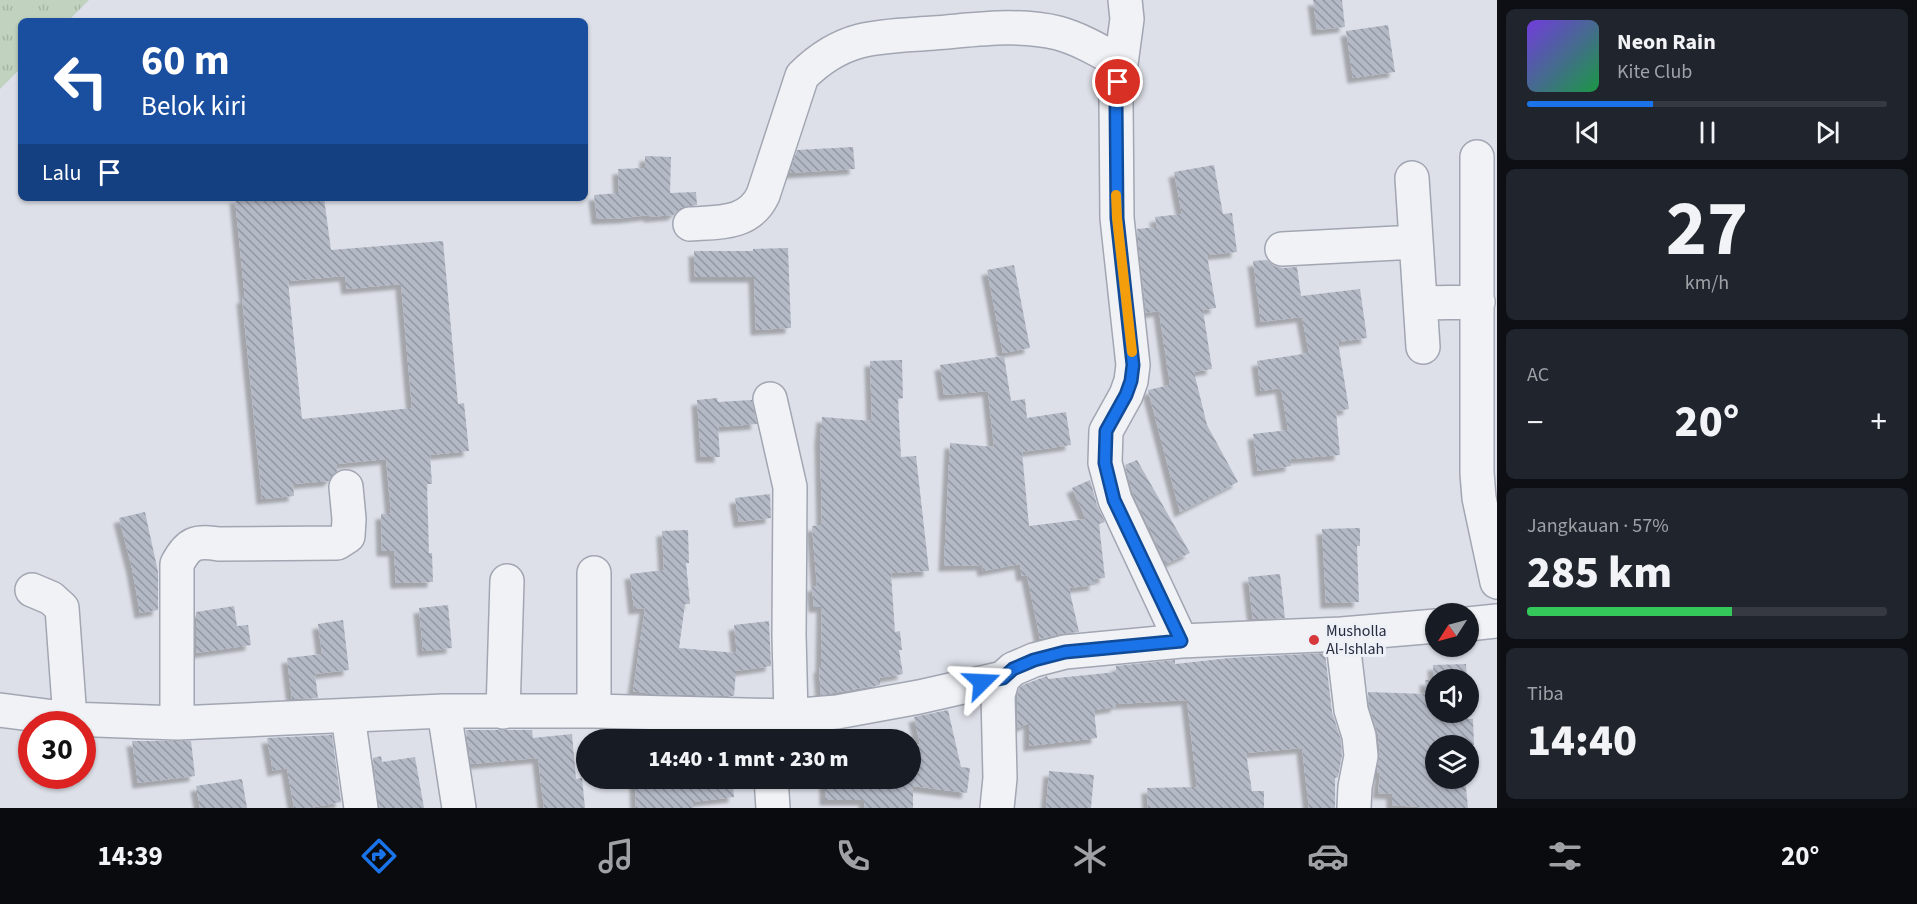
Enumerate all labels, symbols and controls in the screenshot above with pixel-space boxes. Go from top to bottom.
text: Neon Rain [1617,26,1716,58]
text: 60 m [141,31,230,91]
icon: left [42,42,120,120]
pin [1092,56,1143,107]
text: Kite Club [1617,58,1692,86]
icon: arrive [1101,65,1134,98]
text: Belok kiri [141,87,247,126]
icon: previous [1571,116,1604,149]
icon: pause [1691,116,1724,149]
icon: next [1811,116,1844,149]
icon: arrive [93,156,126,189]
text: Lalu [42,157,81,189]
text: 27 [1666,174,1748,285]
text: km/h [1685,269,1729,297]
text: AC [1527,361,1549,389]
text: 20° [1675,390,1739,454]
text: − [1527,399,1543,446]
text: + [1871,399,1887,446]
text: Jangkauan · 57% [1527,512,1669,540]
text: 285 km [1527,541,1672,605]
north arrow [1425,603,1479,657]
map controls [1425,603,1479,789]
place label: Musholla Al-Ishlah [1326,620,1387,660]
marker: Musholla Al-Ishlah [1307,633,1321,647]
position arrow [950,650,1014,714]
button: sound [1425,669,1479,723]
text: Tiba [1527,680,1564,708]
text: 14:40 [1527,709,1637,773]
speed limit sign: 30 [18,711,96,789]
button: layers [1425,735,1479,789]
text: 14:40 · 1 mnt · 230 m [648,743,849,775]
icon: directions [358,835,400,877]
icon: music [595,835,637,877]
icon: phone [832,835,874,877]
icon: climate [1069,835,1111,877]
icon: car [1307,835,1349,877]
icon: filters [1544,835,1586,877]
text: 14:39 [98,837,163,876]
text: 20° [1781,837,1819,876]

